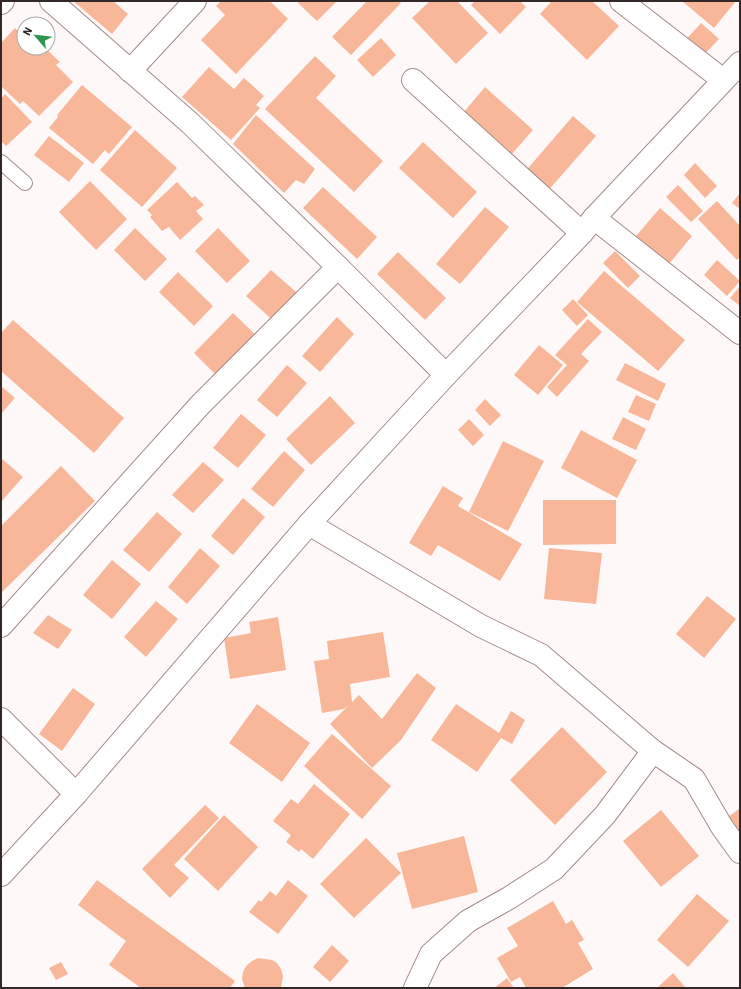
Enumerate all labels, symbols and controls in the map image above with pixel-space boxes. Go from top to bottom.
north arrow [16,16,56,56]
text: N [20,25,35,38]

